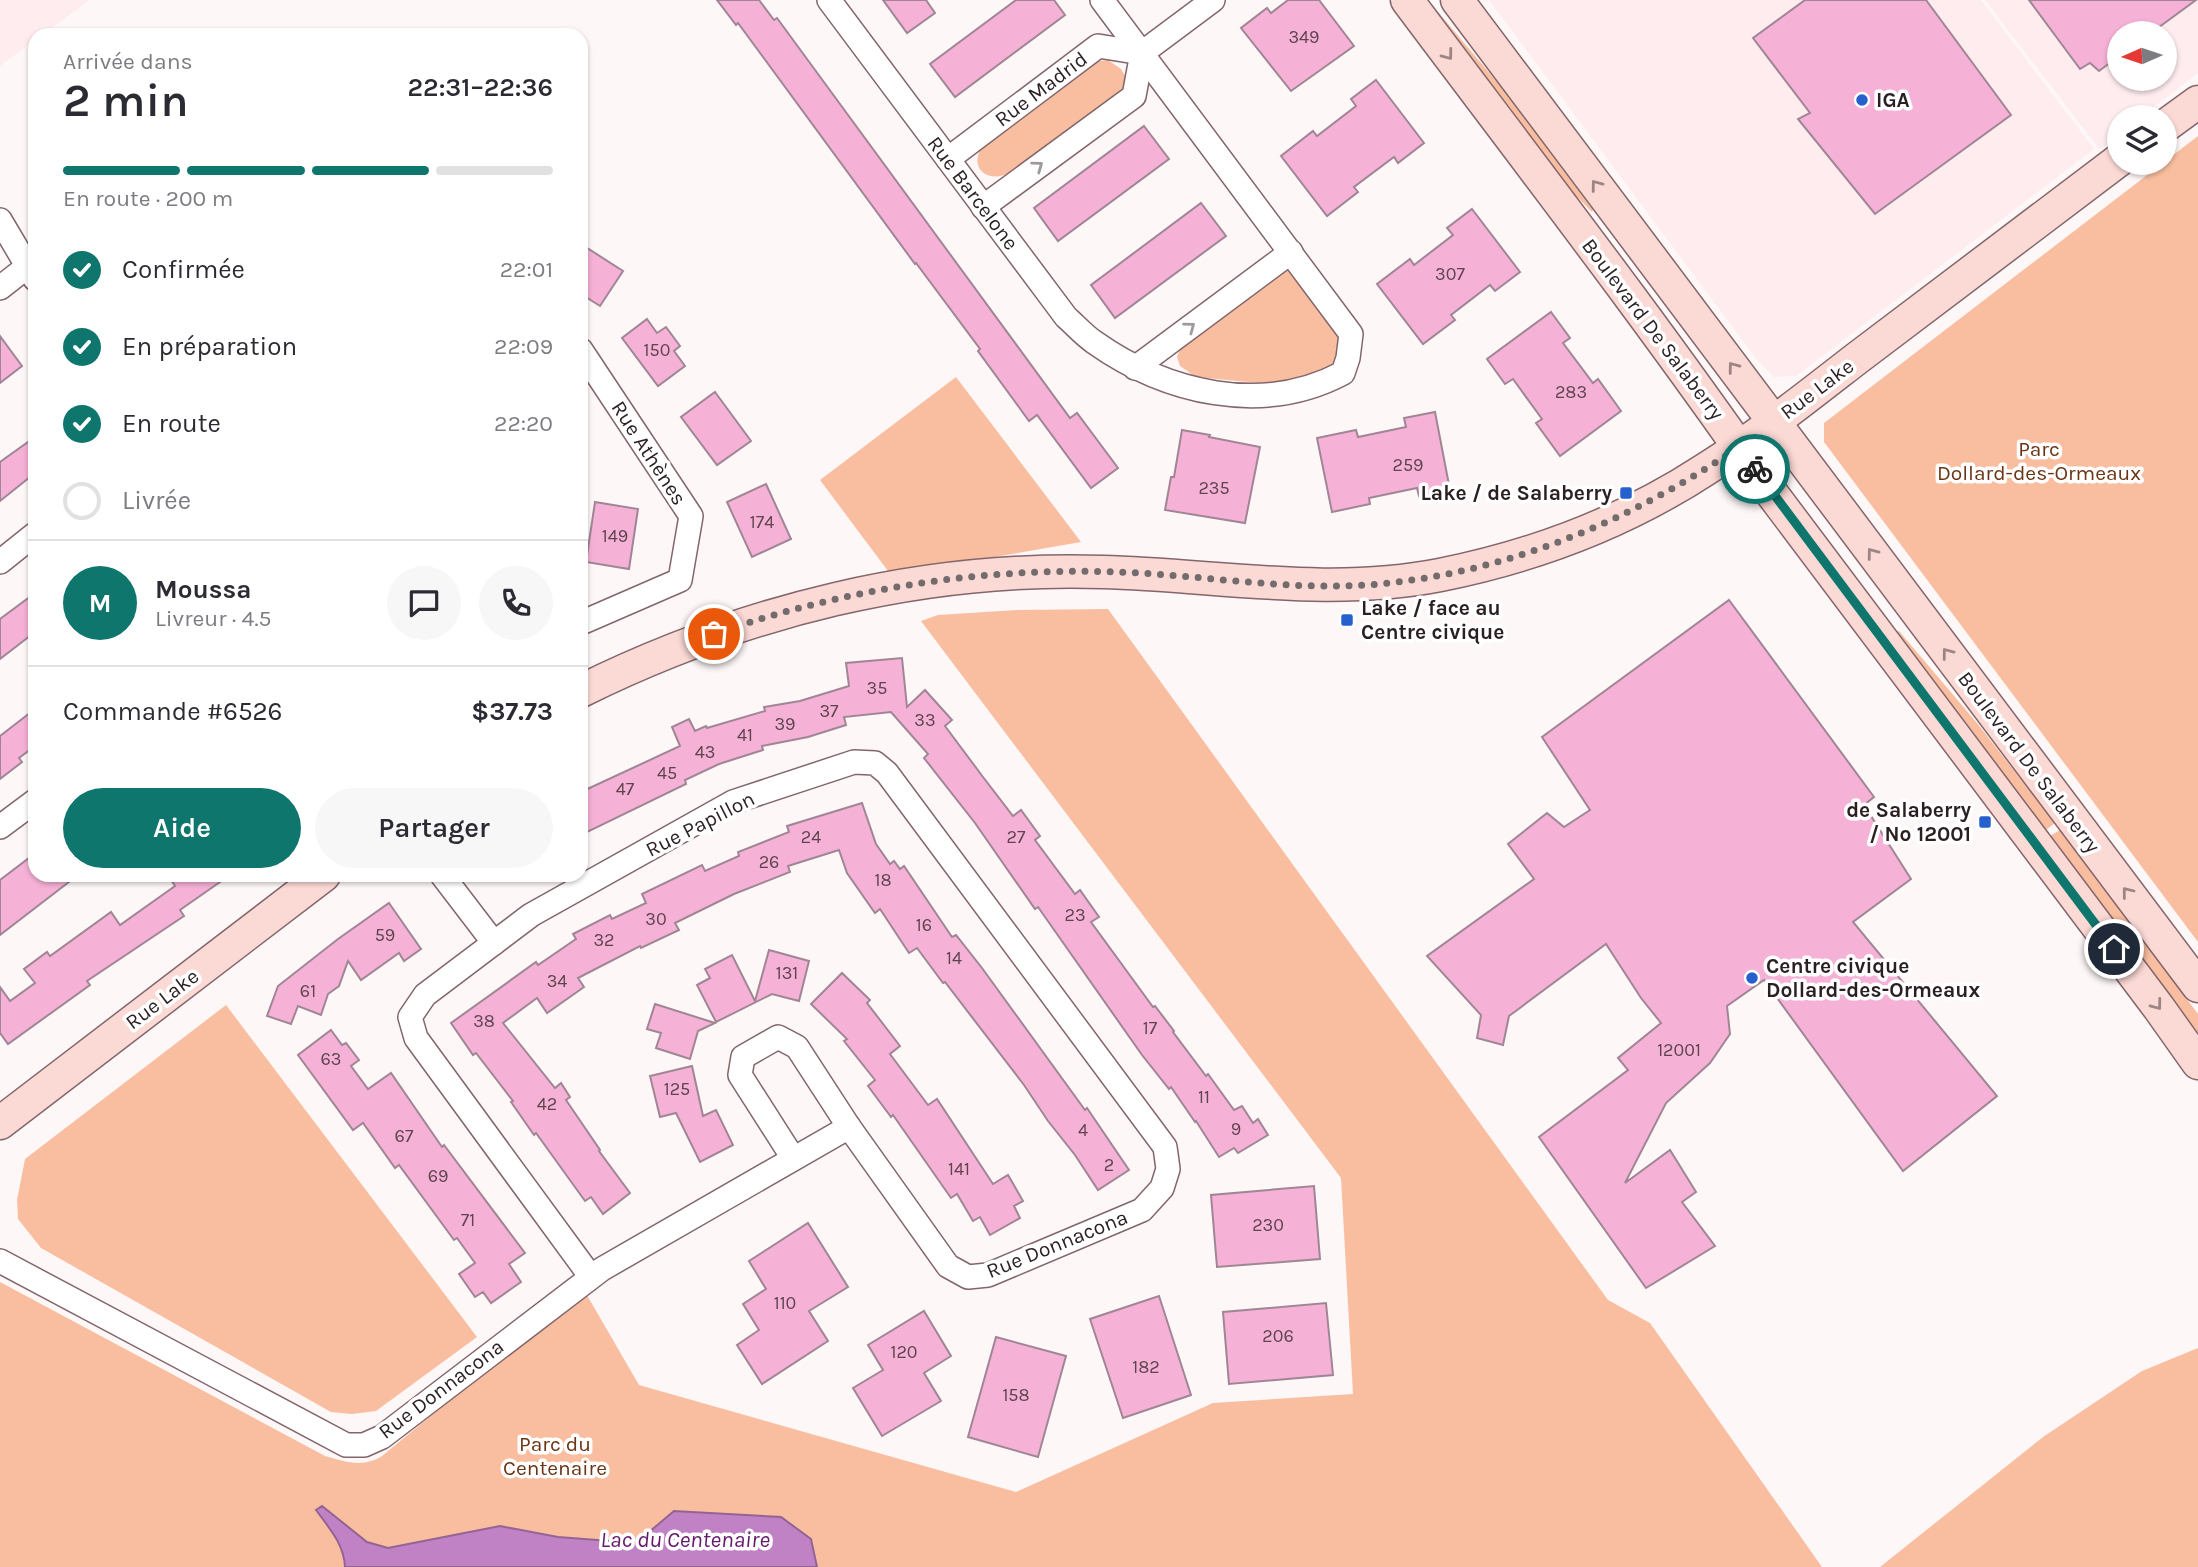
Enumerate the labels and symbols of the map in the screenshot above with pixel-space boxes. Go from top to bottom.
north arrow [2107,21,2177,91]
house number: 349 [1288,26,1320,48]
street label: Rue Madrid [990,46,1092,132]
one-way arrow [1439,47,1452,59]
place label: IGA [1876,88,1910,112]
marker: IGA [1854,92,1870,108]
street label: Rue Barcelone [922,131,1024,255]
one-way arrow [1030,162,1043,175]
one-way arrow [1592,180,1605,193]
street label: Boulevard De Salaberry [1577,234,1729,424]
house number: 307 [1435,263,1465,285]
one-way arrow [1182,323,1195,335]
house number: 150 [644,339,670,361]
street label: Rue Lake [1776,354,1858,424]
one-way arrow [1729,362,1742,375]
house number: 283 [1555,381,1587,403]
street label: Rue Athènes [606,396,692,510]
courier [1720,434,1790,504]
park label: Parc Dollard-des-Ormeaux [1937,437,2141,485]
house number: 259 [1392,454,1424,476]
house number: 235 [1198,477,1230,499]
place label: Lake / de Salaberry [1420,481,1612,505]
marker: Lake / de Salaberry [1618,485,1634,501]
house number: 174 [750,511,774,533]
house number: 149 [602,525,628,547]
one-way arrow [1867,548,1880,561]
place label: Lake / face au Centre civique [1361,596,1504,645]
pin [684,604,744,664]
marker: Lake / face au Centre civique [1339,612,1355,628]
one-way arrow [1943,648,1955,660]
street label: Boulevard De Salaberry [1953,667,2105,857]
house number: 35 [867,677,887,699]
house number: 37 [819,700,839,722]
house number: 33 [914,709,936,731]
house number: 39 [774,713,796,735]
house number: 41 [737,724,753,746]
house number: 43 [695,741,715,763]
house number: 45 [657,762,677,784]
house number: 47 [616,778,635,800]
street label: Rue Papillon [642,786,758,862]
place label: de Salaberry / No 12001 [1846,798,1971,846]
marker: de Salaberry / No 12001 [1977,814,1993,830]
house number: 24 [801,826,821,848]
house number: 27 [1007,826,1026,848]
house number: 26 [759,851,779,873]
house number: 18 [874,869,892,891]
one-way arrow [2123,888,2136,900]
house number: 23 [1064,904,1086,926]
house number: 30 [645,908,667,930]
house number: 16 [916,914,932,936]
pin [2084,919,2144,979]
house number: 59 [375,924,395,946]
house number: 32 [593,929,615,951]
house number: 14 [946,947,962,969]
place label: Centre civique Dollard-des-Ormeaux [1766,954,1980,1002]
house number: 131 [776,962,798,984]
street label: Rue Lake [121,964,203,1034]
house number: 34 [547,970,567,992]
marker: Centre civique Dollard-des-Ormeaux [1744,970,1760,986]
house number: 61 [300,980,316,1002]
one-way arrow [2148,997,2161,1010]
house number: 38 [473,1010,495,1032]
house number: 17 [1143,1017,1158,1039]
house number: 12001 [1657,1039,1701,1061]
house number: 63 [321,1048,341,1070]
house number: 125 [664,1078,690,1100]
house number: 11 [1198,1086,1210,1108]
house number: 42 [537,1093,557,1115]
house number: 9 [1231,1118,1241,1140]
house number: 4 [1078,1119,1088,1141]
house number: 67 [395,1125,414,1147]
house number: 2 [1104,1154,1114,1176]
house number: 141 [948,1158,970,1180]
house number: 69 [428,1165,448,1187]
street label: Rue Donnacona [983,1205,1131,1283]
house number: 71 [461,1209,475,1231]
house number: 230 [1252,1214,1284,1236]
house number: 110 [774,1292,796,1314]
house number: 206 [1262,1325,1294,1347]
street label: Rue Donnacona [374,1334,508,1444]
house number: 120 [890,1341,918,1363]
house number: 182 [1132,1356,1160,1378]
house number: 158 [1002,1384,1030,1406]
park label: Parc du Centenaire [503,1432,607,1480]
water label: Lac du Centenaire [600,1526,770,1553]

